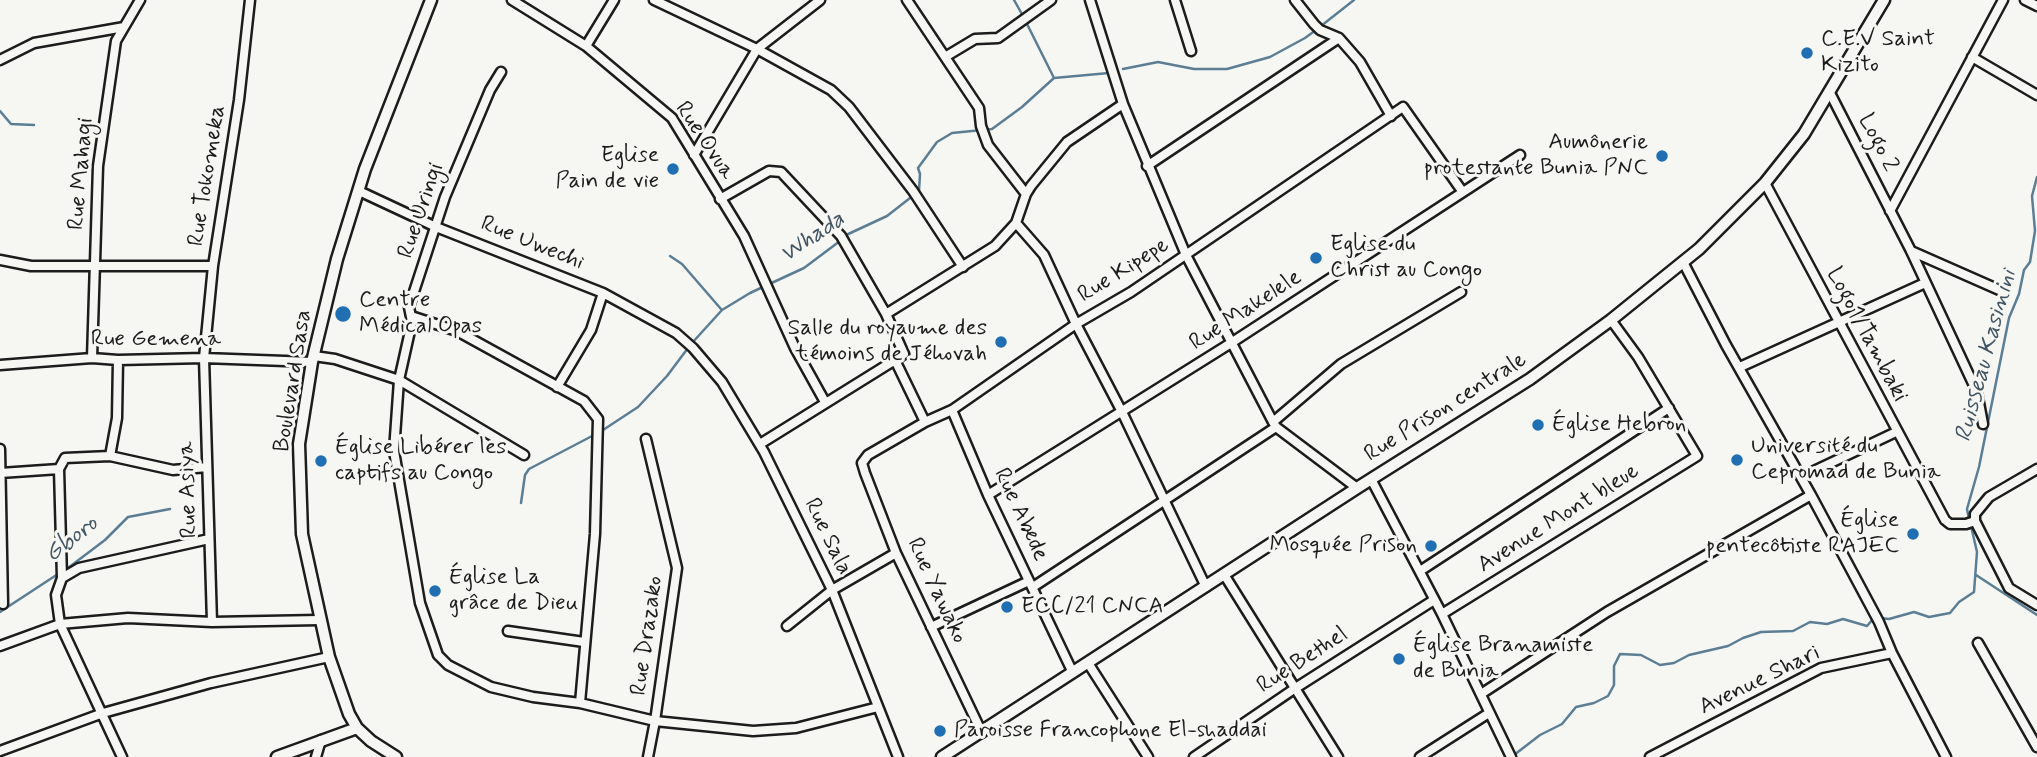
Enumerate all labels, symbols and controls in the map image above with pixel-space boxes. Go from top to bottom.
place label: C.E.V Saint Kizito [1821,26,1935,80]
marker: C.E.V Saint Kizito [1799,45,1815,61]
street label: Rue Ovua [668,97,740,185]
street label: Rue Tokomeka [183,104,233,248]
street label: Logo 2 [1851,109,1903,177]
street label: Rue Mahagi [63,117,101,231]
place label: Aumônerie protestante Bunia PNC [1424,129,1648,183]
place label: Eglise Pain de vie [555,142,659,196]
marker: Aumônerie protestante Bunia PNC [1654,148,1670,164]
street label: Rue Uringi [393,160,451,262]
marker: Eglise Pain de vie [665,161,681,177]
water label: Whada [775,206,851,270]
street label: Rue Uwechi [476,211,588,277]
place label: Eglise du Christ au Congo [1330,231,1482,285]
street label: Rue Kipepe [1073,232,1175,310]
marker: Eglise du Christ au Congo [1308,250,1324,266]
street label: Logo1/Tambaki [1819,263,1913,407]
street label: Rue Makelele [1185,265,1307,357]
water label: Ruisseau Kasinini [1950,267,2024,445]
place label: Centre Médical Opas [359,287,482,341]
marker: Centre Médical Opas [333,304,353,324]
street label: Boulevard Sasa [269,308,319,454]
place label: Salle du royaume des témoins de Jéhovah [787,315,987,369]
street label: Rue Gemena [91,326,221,354]
marker: Salle du royaume des témoins de Jéhovah [993,334,1009,350]
street label: Rue Prison centrale [1360,347,1532,469]
place label: Église Hebron [1552,411,1686,439]
marker: Église Hebron [1530,417,1546,433]
place label: Université du Cepromad de Bunia [1751,433,1941,487]
place label: Église Libérer les captifs au Congo [335,434,507,488]
street label: Rue Asiya [174,441,204,539]
marker: Université du Cepromad de Bunia [1729,452,1745,468]
marker: Église Libérer les captifs au Congo [313,453,329,469]
street label: Avenue Mont bleue [1473,458,1645,580]
street label: Rue Abede [986,464,1054,566]
street label: Rue Sala [797,494,857,580]
place label: Église pentecôtiste RAJEC [1706,507,1899,561]
water label: Gboro [40,510,104,570]
marker: Église pentecôtiste RAJEC [1905,526,1921,542]
place label: Mosquée Prison [1269,532,1417,560]
street label: Rue Yawako [900,534,972,648]
marker: Mosquée Prison [1423,538,1439,554]
place label: Église La grâce de Dieu [449,564,578,618]
street label: Rue Drazako [626,574,670,698]
marker: Église La grâce de Dieu [427,583,443,599]
place label: ECC/21 CNCA [1021,593,1164,621]
marker: ECC/21 CNCA [999,599,1015,615]
street label: Rue Bethel [1252,621,1354,701]
place label: Église Branamiste de Bunia [1413,632,1593,686]
street label: Avenue Shari [1695,640,1825,722]
marker: Église Branamiste de Bunia [1391,651,1407,667]
place label: Paroisse Francophone El-shaddai [954,717,1267,745]
marker: Paroisse Francophone El-shaddai [932,723,948,739]

